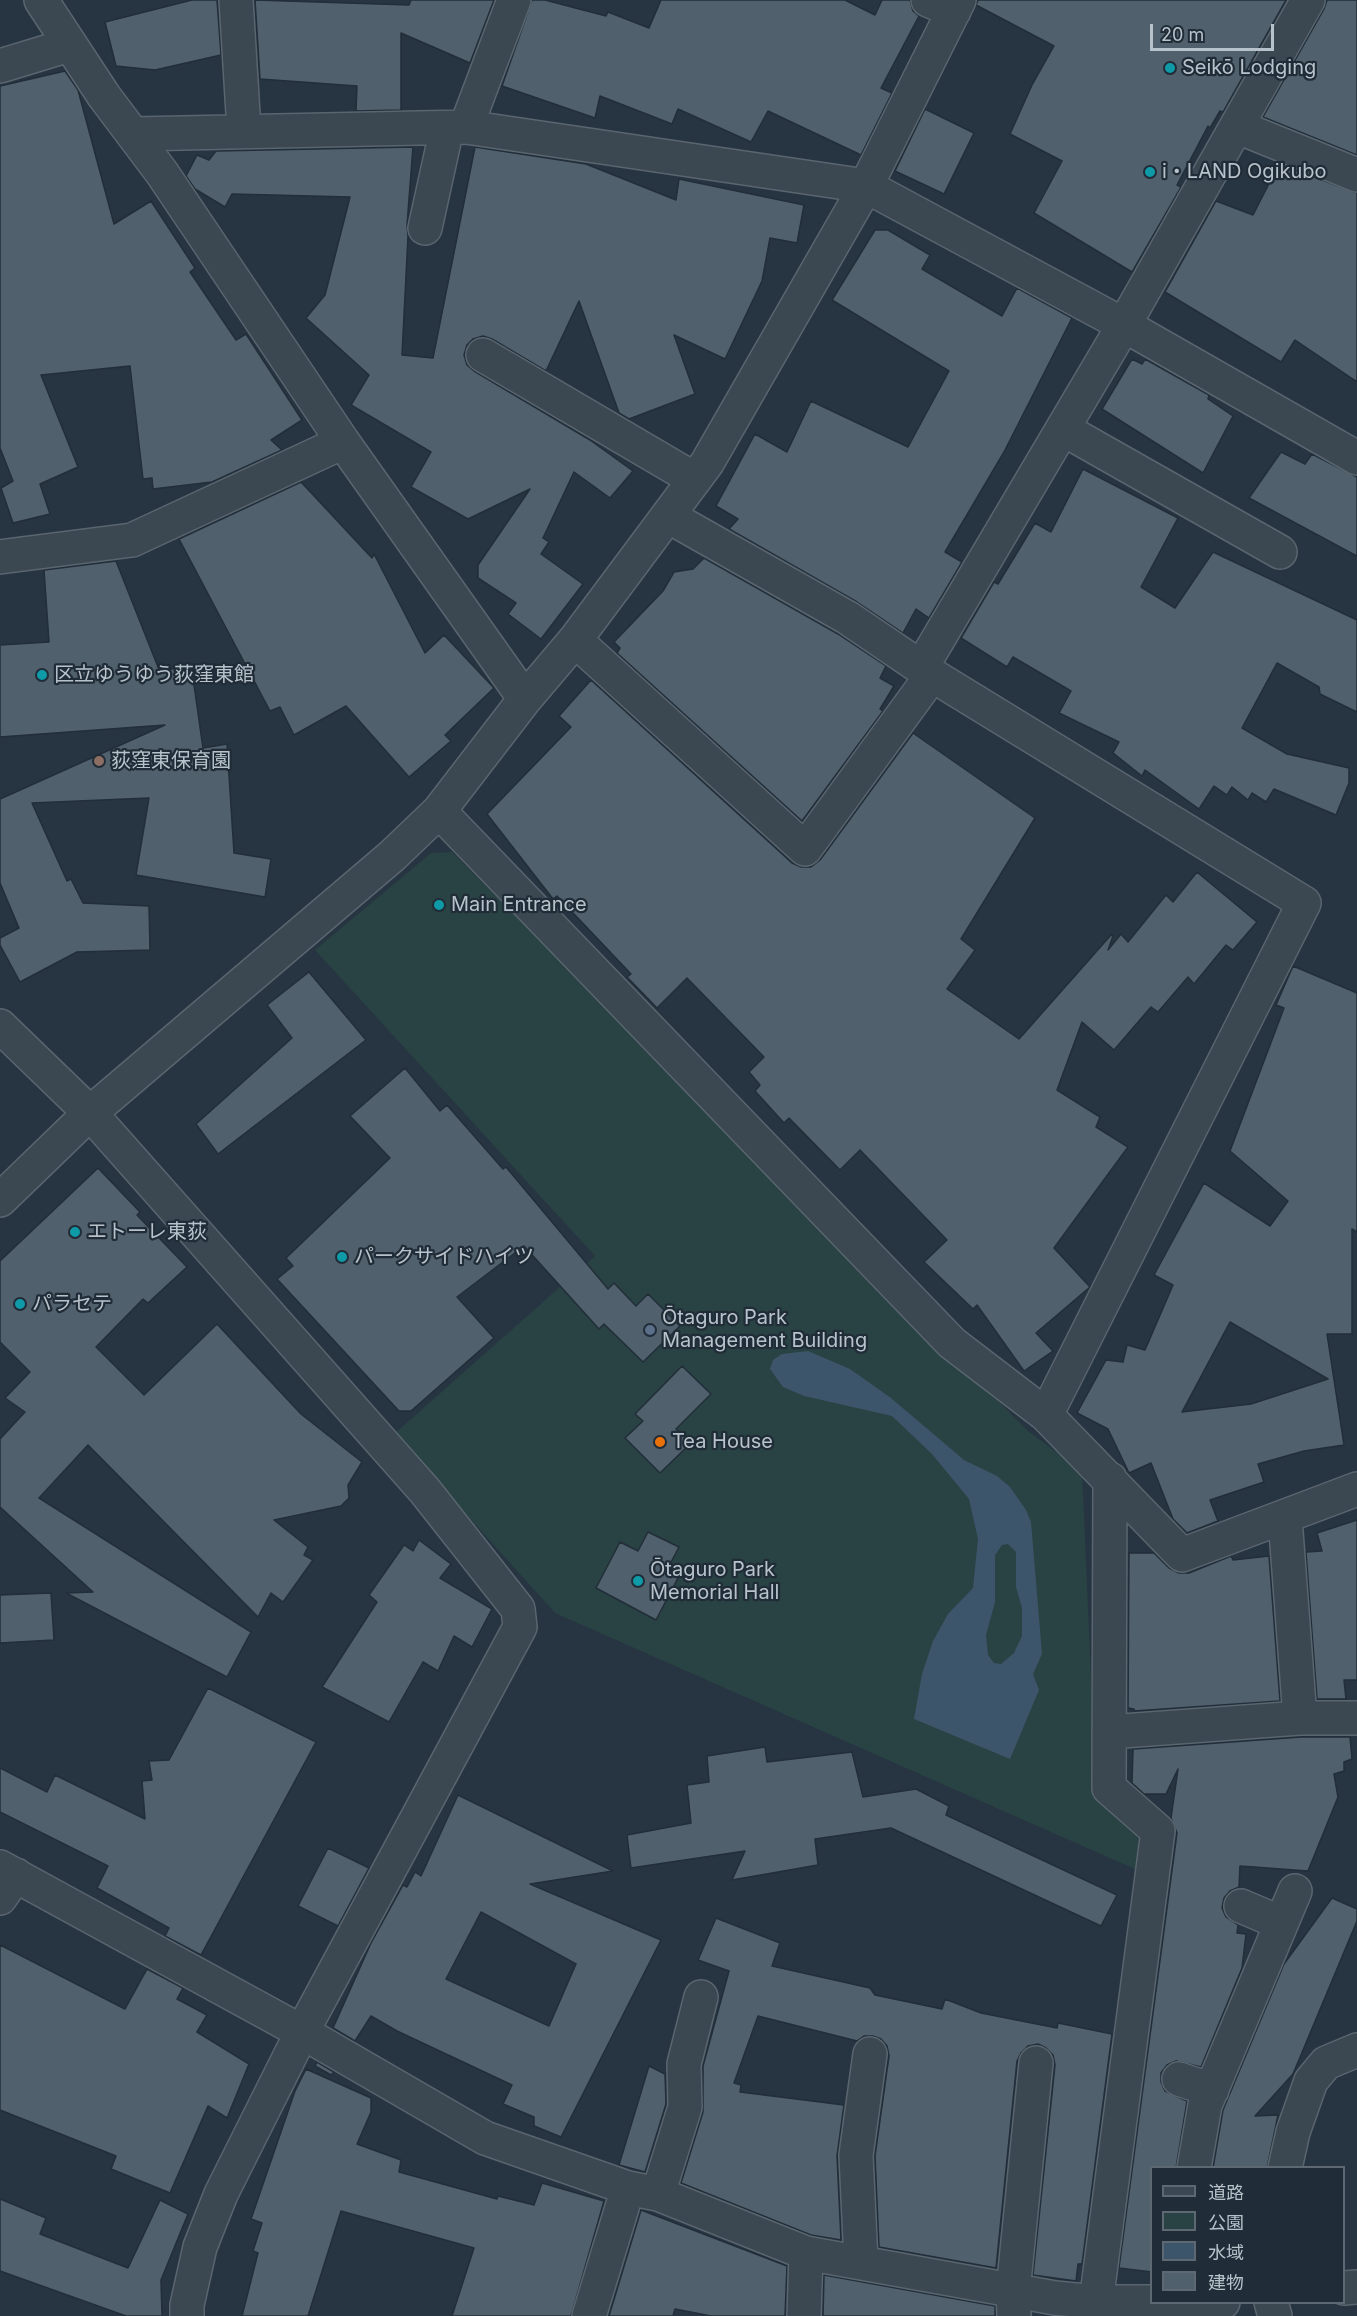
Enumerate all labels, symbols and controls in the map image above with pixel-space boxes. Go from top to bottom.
scale bar [1153,12,1278,50]
text: 20 m [1161,24,1204,45]
place label: Seikō Lodging [1182,56,1316,80]
marker: Seikō Lodging [1163,61,1177,75]
place label: i・LAND Ogikubo [1162,160,1327,184]
marker: i・LAND Ogikubo [1143,165,1157,179]
place label: 区立ゆうゆう荻窪東館 [54,663,254,687]
marker: 区立ゆうゆう荻窪東館 [35,668,49,682]
place label: 荻窪東保育園 [111,749,231,773]
marker: 荻窪東保育園 [92,754,106,768]
place label: Main Entrance [451,893,587,917]
marker: Main Entrance [432,898,446,912]
place label: エトーレ東荻 [87,1220,207,1244]
marker: エトーレ東荻 [68,1225,82,1239]
place label: パークサイドハイツ [354,1245,534,1269]
marker: パークサイドハイツ [335,1250,349,1264]
place label: パラセテ [32,1292,112,1316]
marker: パラセテ [13,1297,27,1311]
place label: Ōtaguro Park Management Building [662,1306,867,1353]
marker: Ōtaguro Park Management Building [643,1323,657,1337]
place label: Tea House [672,1430,773,1454]
marker: Tea House [653,1435,667,1449]
place label: Ōtaguro Park Memorial Hall [650,1558,779,1605]
marker: Ōtaguro Park Memorial Hall [631,1574,645,1588]
legend [1150,2166,1345,2304]
text: 道路 [1208,2182,1244,2203]
text: 公園 [1208,2212,1244,2233]
text: 水域 [1208,2242,1244,2263]
text: 建物 [1208,2272,1244,2293]

